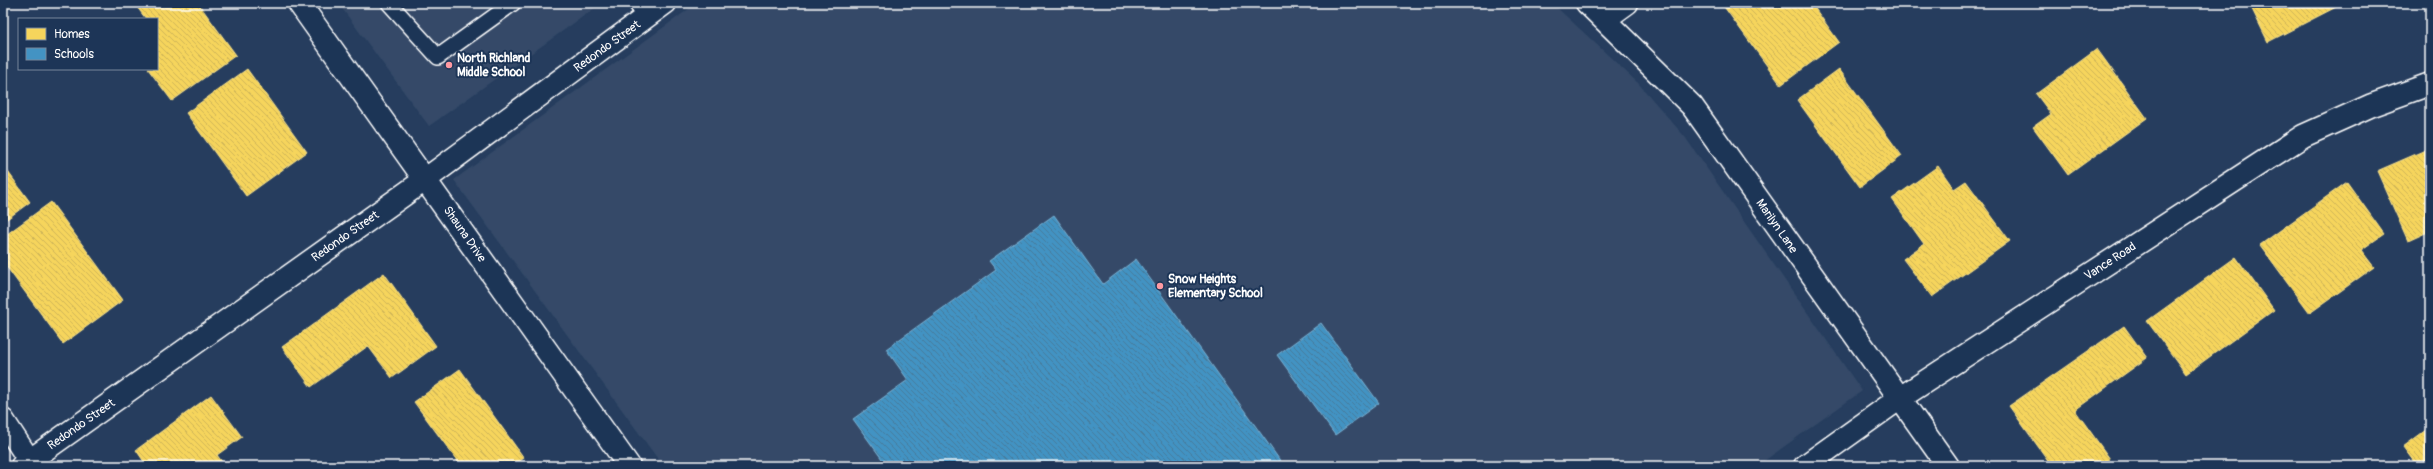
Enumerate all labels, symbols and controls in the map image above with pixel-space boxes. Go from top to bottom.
street label: Redondo Street [571,17,644,76]
legend [18,18,158,70]
text: Homes [54,27,90,42]
text: Schools [54,47,94,62]
place label: North Richland Middle School [457,51,531,80]
marker: North Richland Middle School [444,60,454,70]
street label: Marilyn Lane [1752,196,1801,256]
street label: Shauna Drive [440,204,489,265]
street label: Redondo Street [309,208,382,265]
street label: Vance Road [2082,239,2139,284]
place label: Snow Heights Elementary School [1168,272,1263,301]
marker: Snow Heights Elementary School [1155,281,1165,291]
street label: Redondo Street [45,396,118,453]

